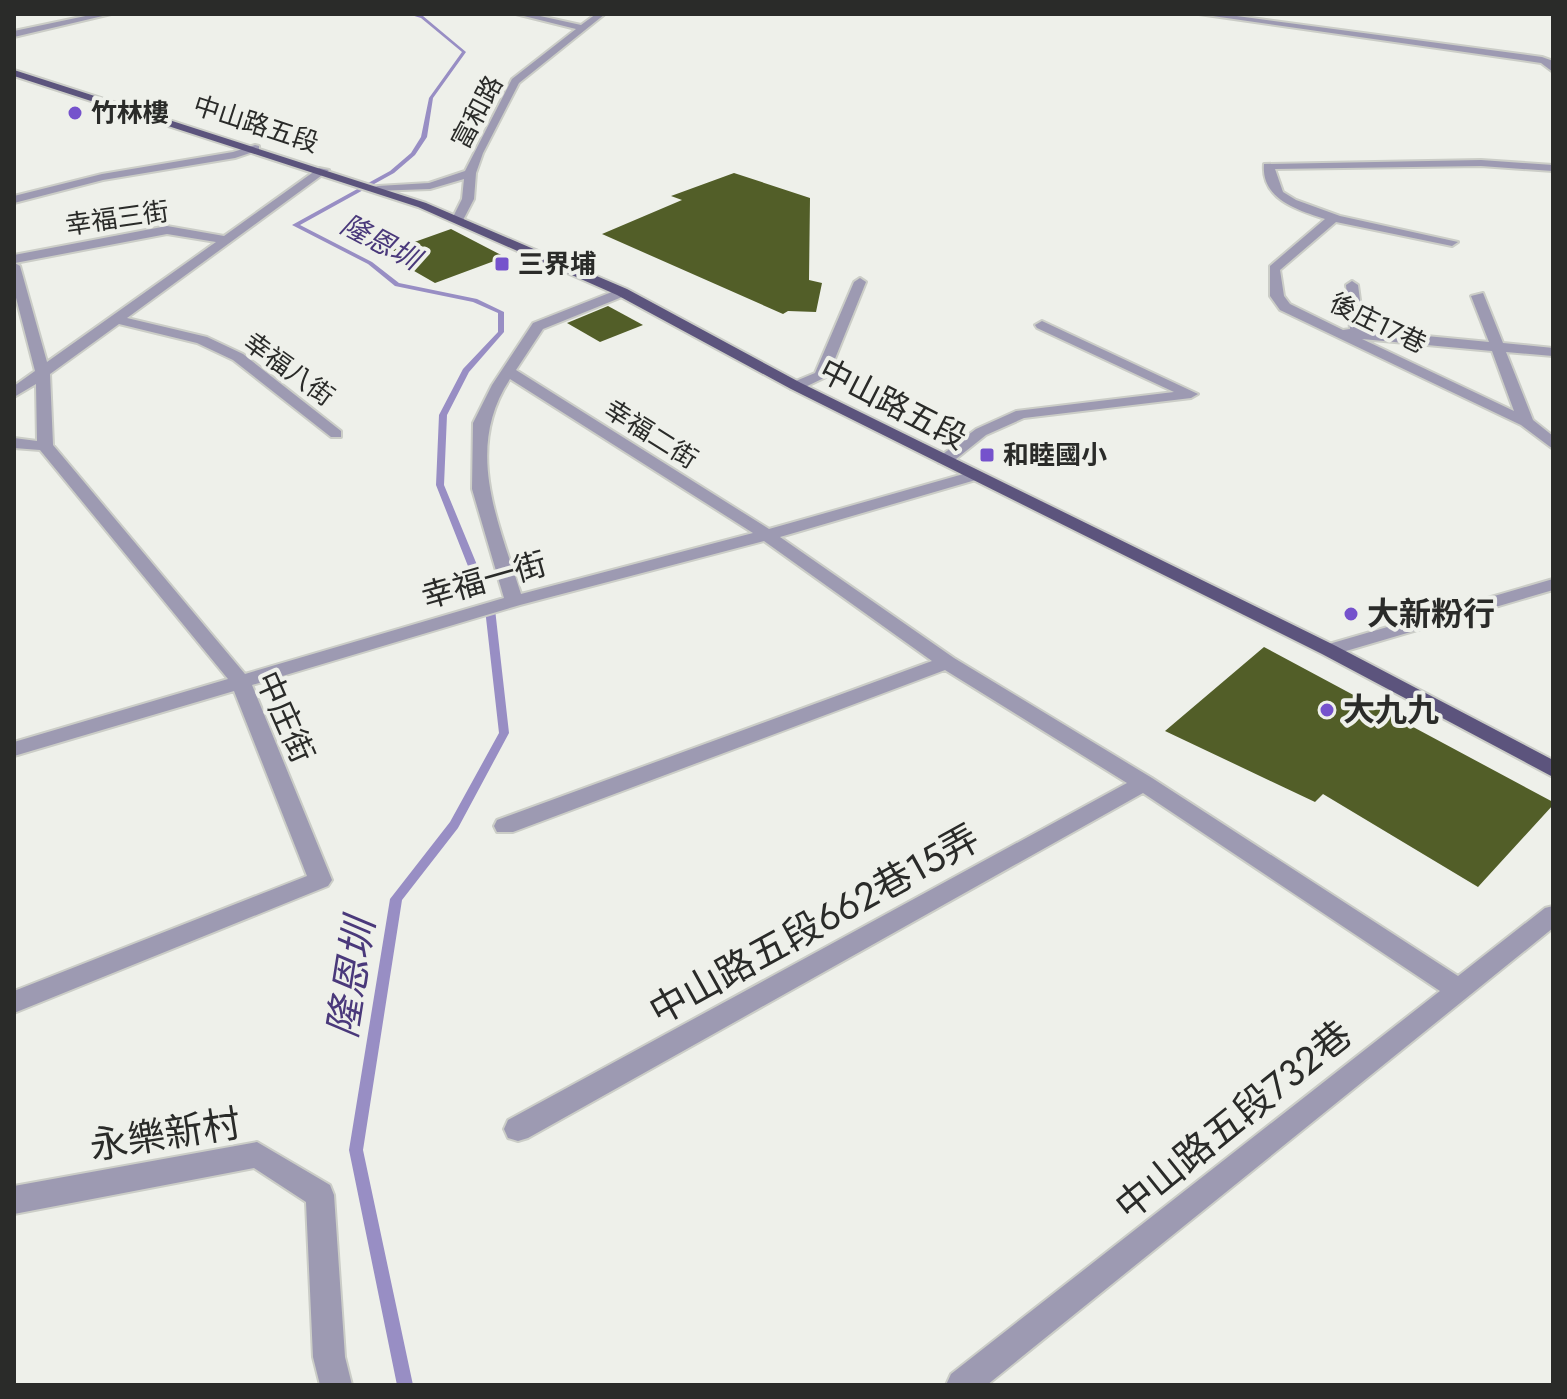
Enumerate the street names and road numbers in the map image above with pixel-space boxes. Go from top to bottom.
street label: 富和路 [442,69,512,155]
street label: 中山路五段 [188,86,324,162]
street label: 幸福三街 [63,192,171,244]
street label: 後庄17巷 [1323,283,1433,363]
street label: 幸福八街 [236,323,342,415]
street label: 中山路五段 [811,347,975,461]
street label: 幸福二街 [597,390,705,478]
street label: 幸福一街 [416,540,552,620]
street label: 中庄街 [244,664,326,770]
street label: 中山路五段662巷15弄 [639,810,989,1038]
street label: 中山路五段732巷 [1103,1007,1363,1233]
street label: 永樂新村 [86,1095,244,1173]

